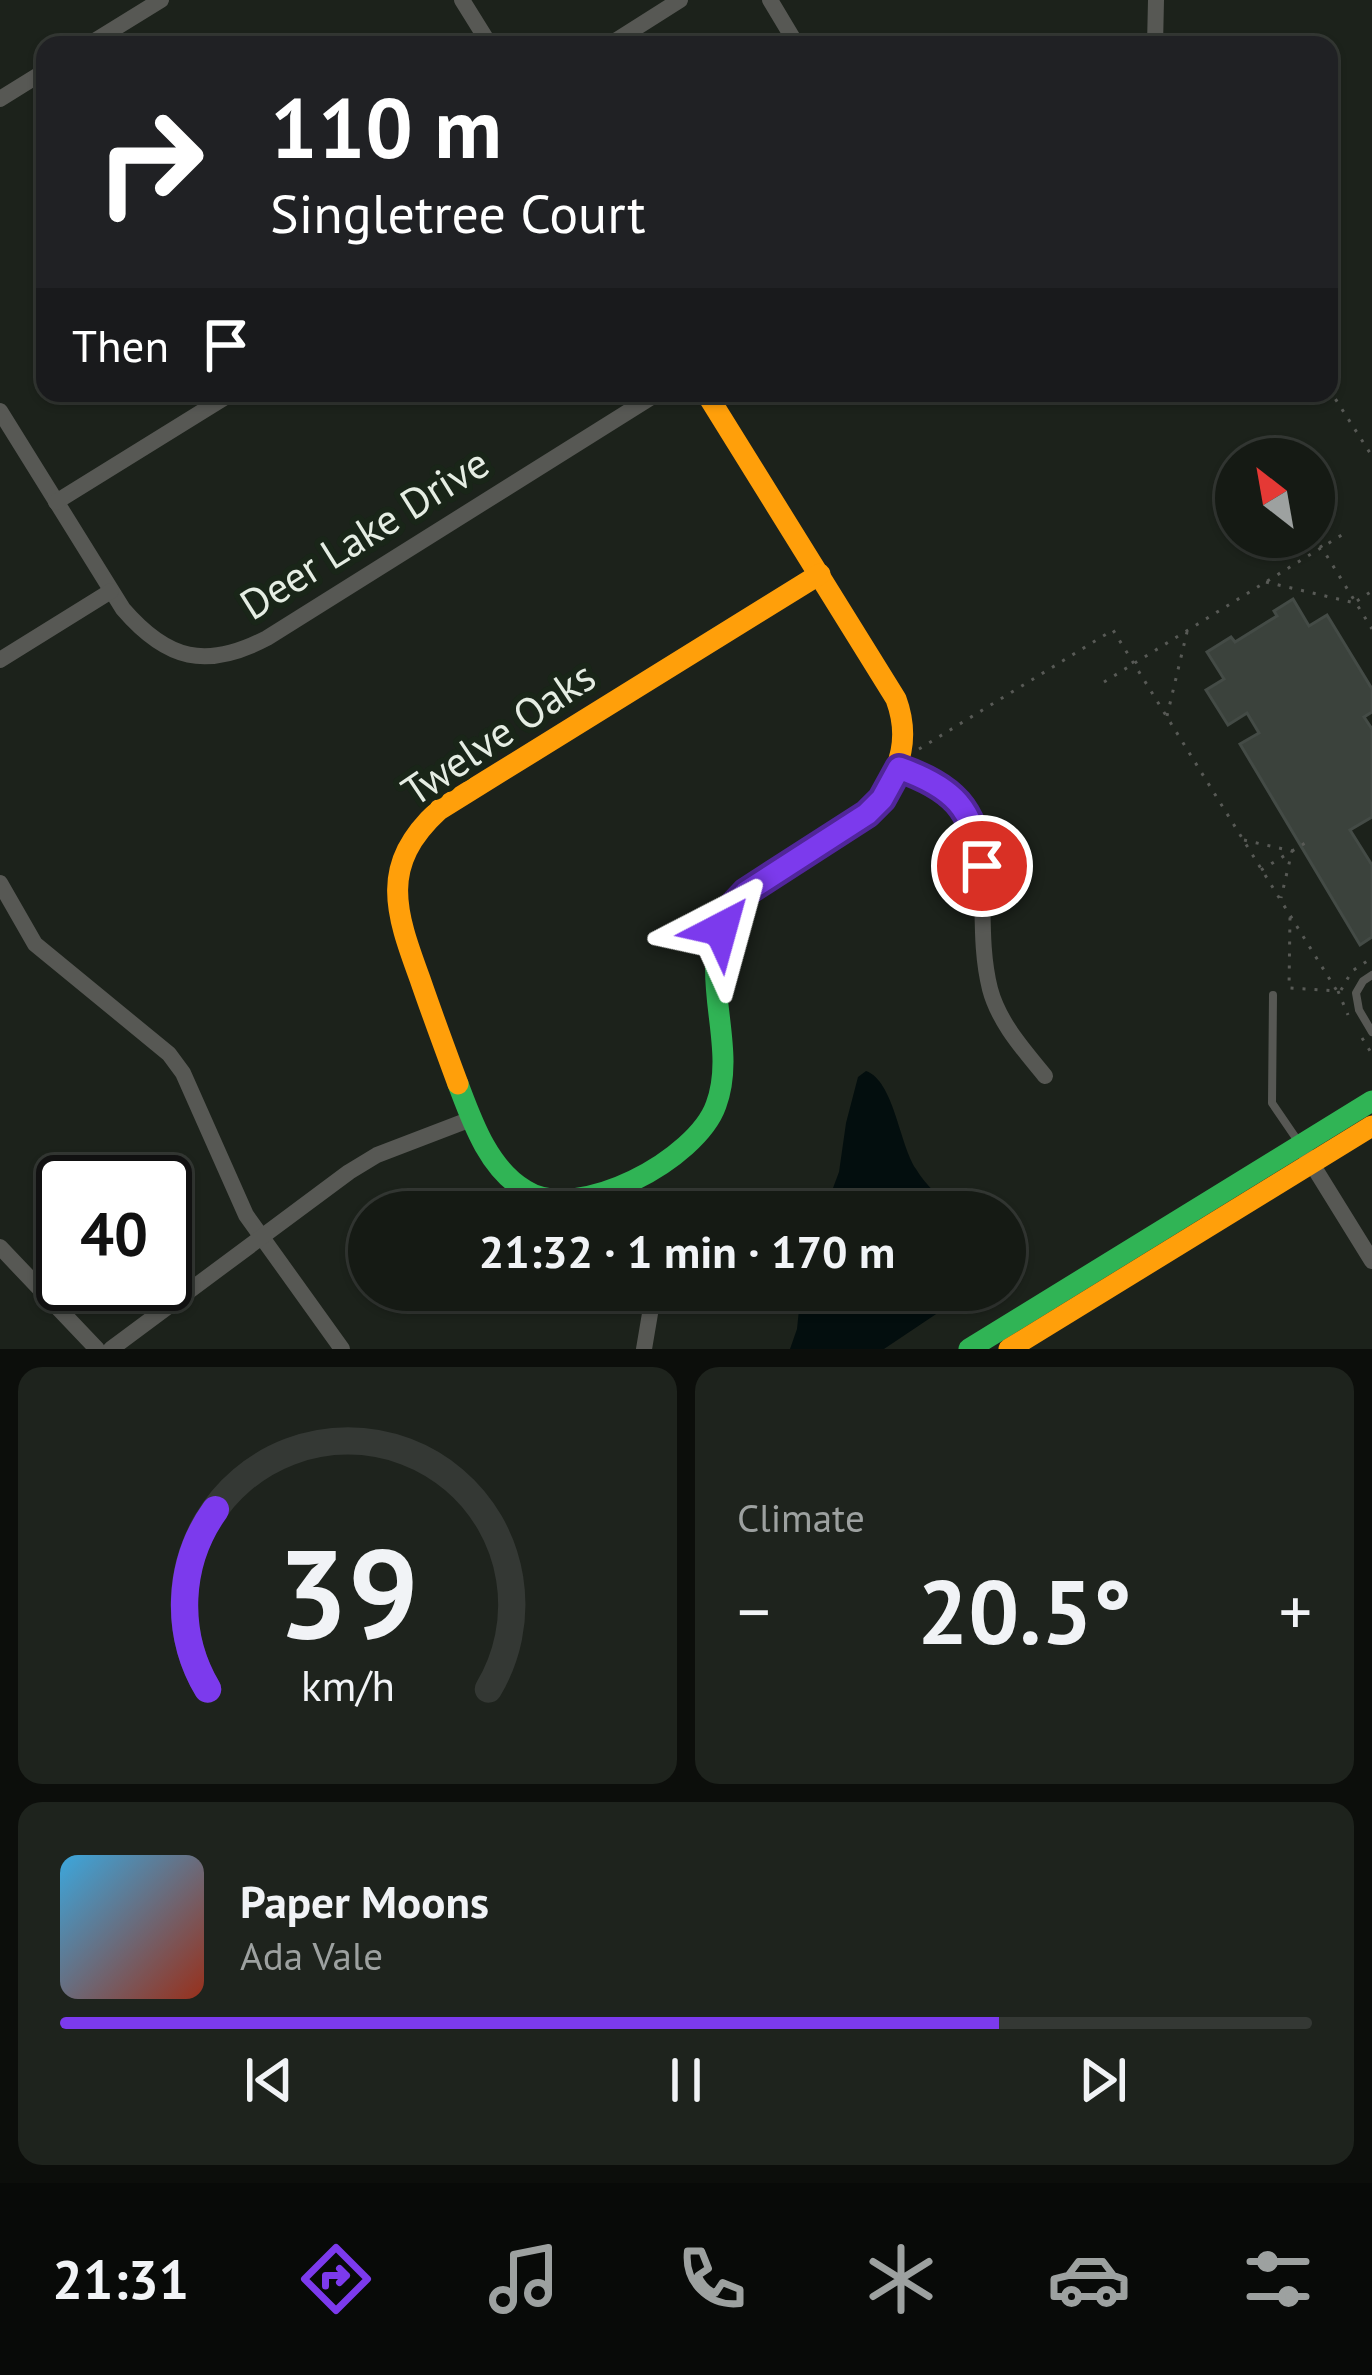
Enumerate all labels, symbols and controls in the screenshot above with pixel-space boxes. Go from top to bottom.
text: 110 m [270,72,502,181]
icon: right [72,84,228,240]
text: Singletree Court [270,178,646,248]
icon: arrive [193,312,259,378]
text: Then [72,316,169,374]
street label: Deer Lake Drive [229,435,499,631]
north arrow [1215,438,1335,558]
map controls [1215,438,1335,558]
street label: Twelve Oaks [391,648,605,818]
pin [931,815,1033,917]
icon: arrive [949,833,1015,899]
position arrow [658,866,784,992]
speed limit sign: 40 [36,1155,192,1311]
text: 21:32 · 1 min · 170 m [479,1222,895,1280]
text: Climate [737,1492,865,1543]
text: 39 [277,1511,418,1672]
text: 20.5° [917,1552,1132,1669]
text: − [737,1568,770,1653]
text: + [1279,1568,1312,1653]
text: km/h [300,1656,395,1712]
text: Paper Moons [240,1872,489,1930]
text: Ada Vale [240,1930,383,1981]
icon: previous [236,2047,302,2113]
icon: pause [653,2047,719,2113]
icon: next [1070,2047,1136,2113]
icon: directions [294,2237,378,2321]
icon: music [482,2237,566,2321]
icon: phone [670,2237,754,2321]
icon: climate [859,2237,943,2321]
icon: car [1047,2237,1131,2321]
icon: filters [1236,2237,1320,2321]
text: 21:31 [52,2244,189,2314]

